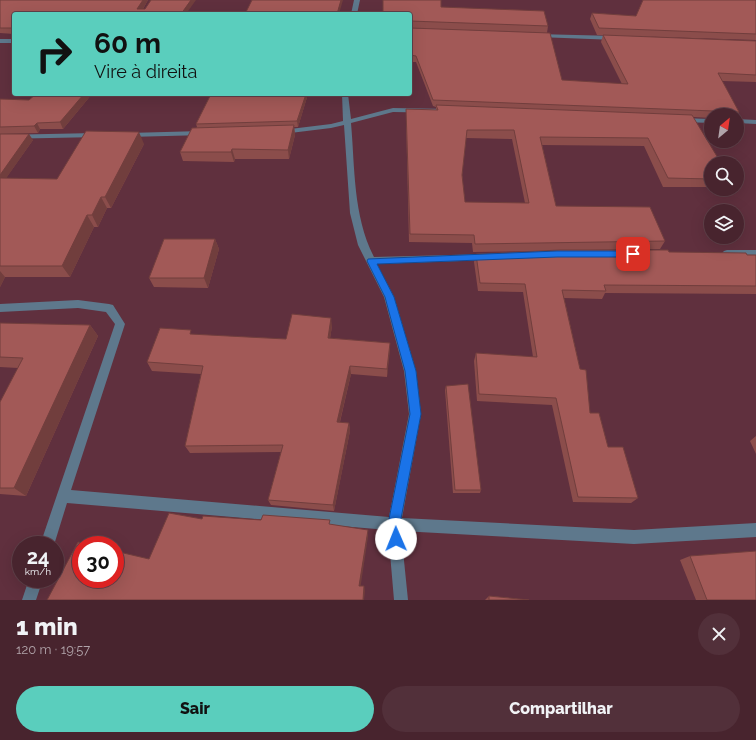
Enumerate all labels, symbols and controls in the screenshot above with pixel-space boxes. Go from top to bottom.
text: 60 m [94,27,161,60]
icon: right [28,28,80,80]
text: Vire à direita [94,61,197,82]
north arrow [704,108,744,148]
map controls [704,108,744,244]
button: search [704,156,744,196]
button: layers [704,204,744,244]
pin [616,237,650,271]
icon: arrive [622,243,644,265]
position arrow [375,518,417,560]
speed limit sign: 30 [72,536,124,588]
text: 24 [27,545,49,569]
text: km/h [25,566,51,577]
text: 1 min [16,612,78,641]
button: close [698,613,740,655]
text: 120 m · 19:57 [16,642,90,657]
button: Sair [16,686,374,732]
button: Compartilhar [382,686,740,732]

